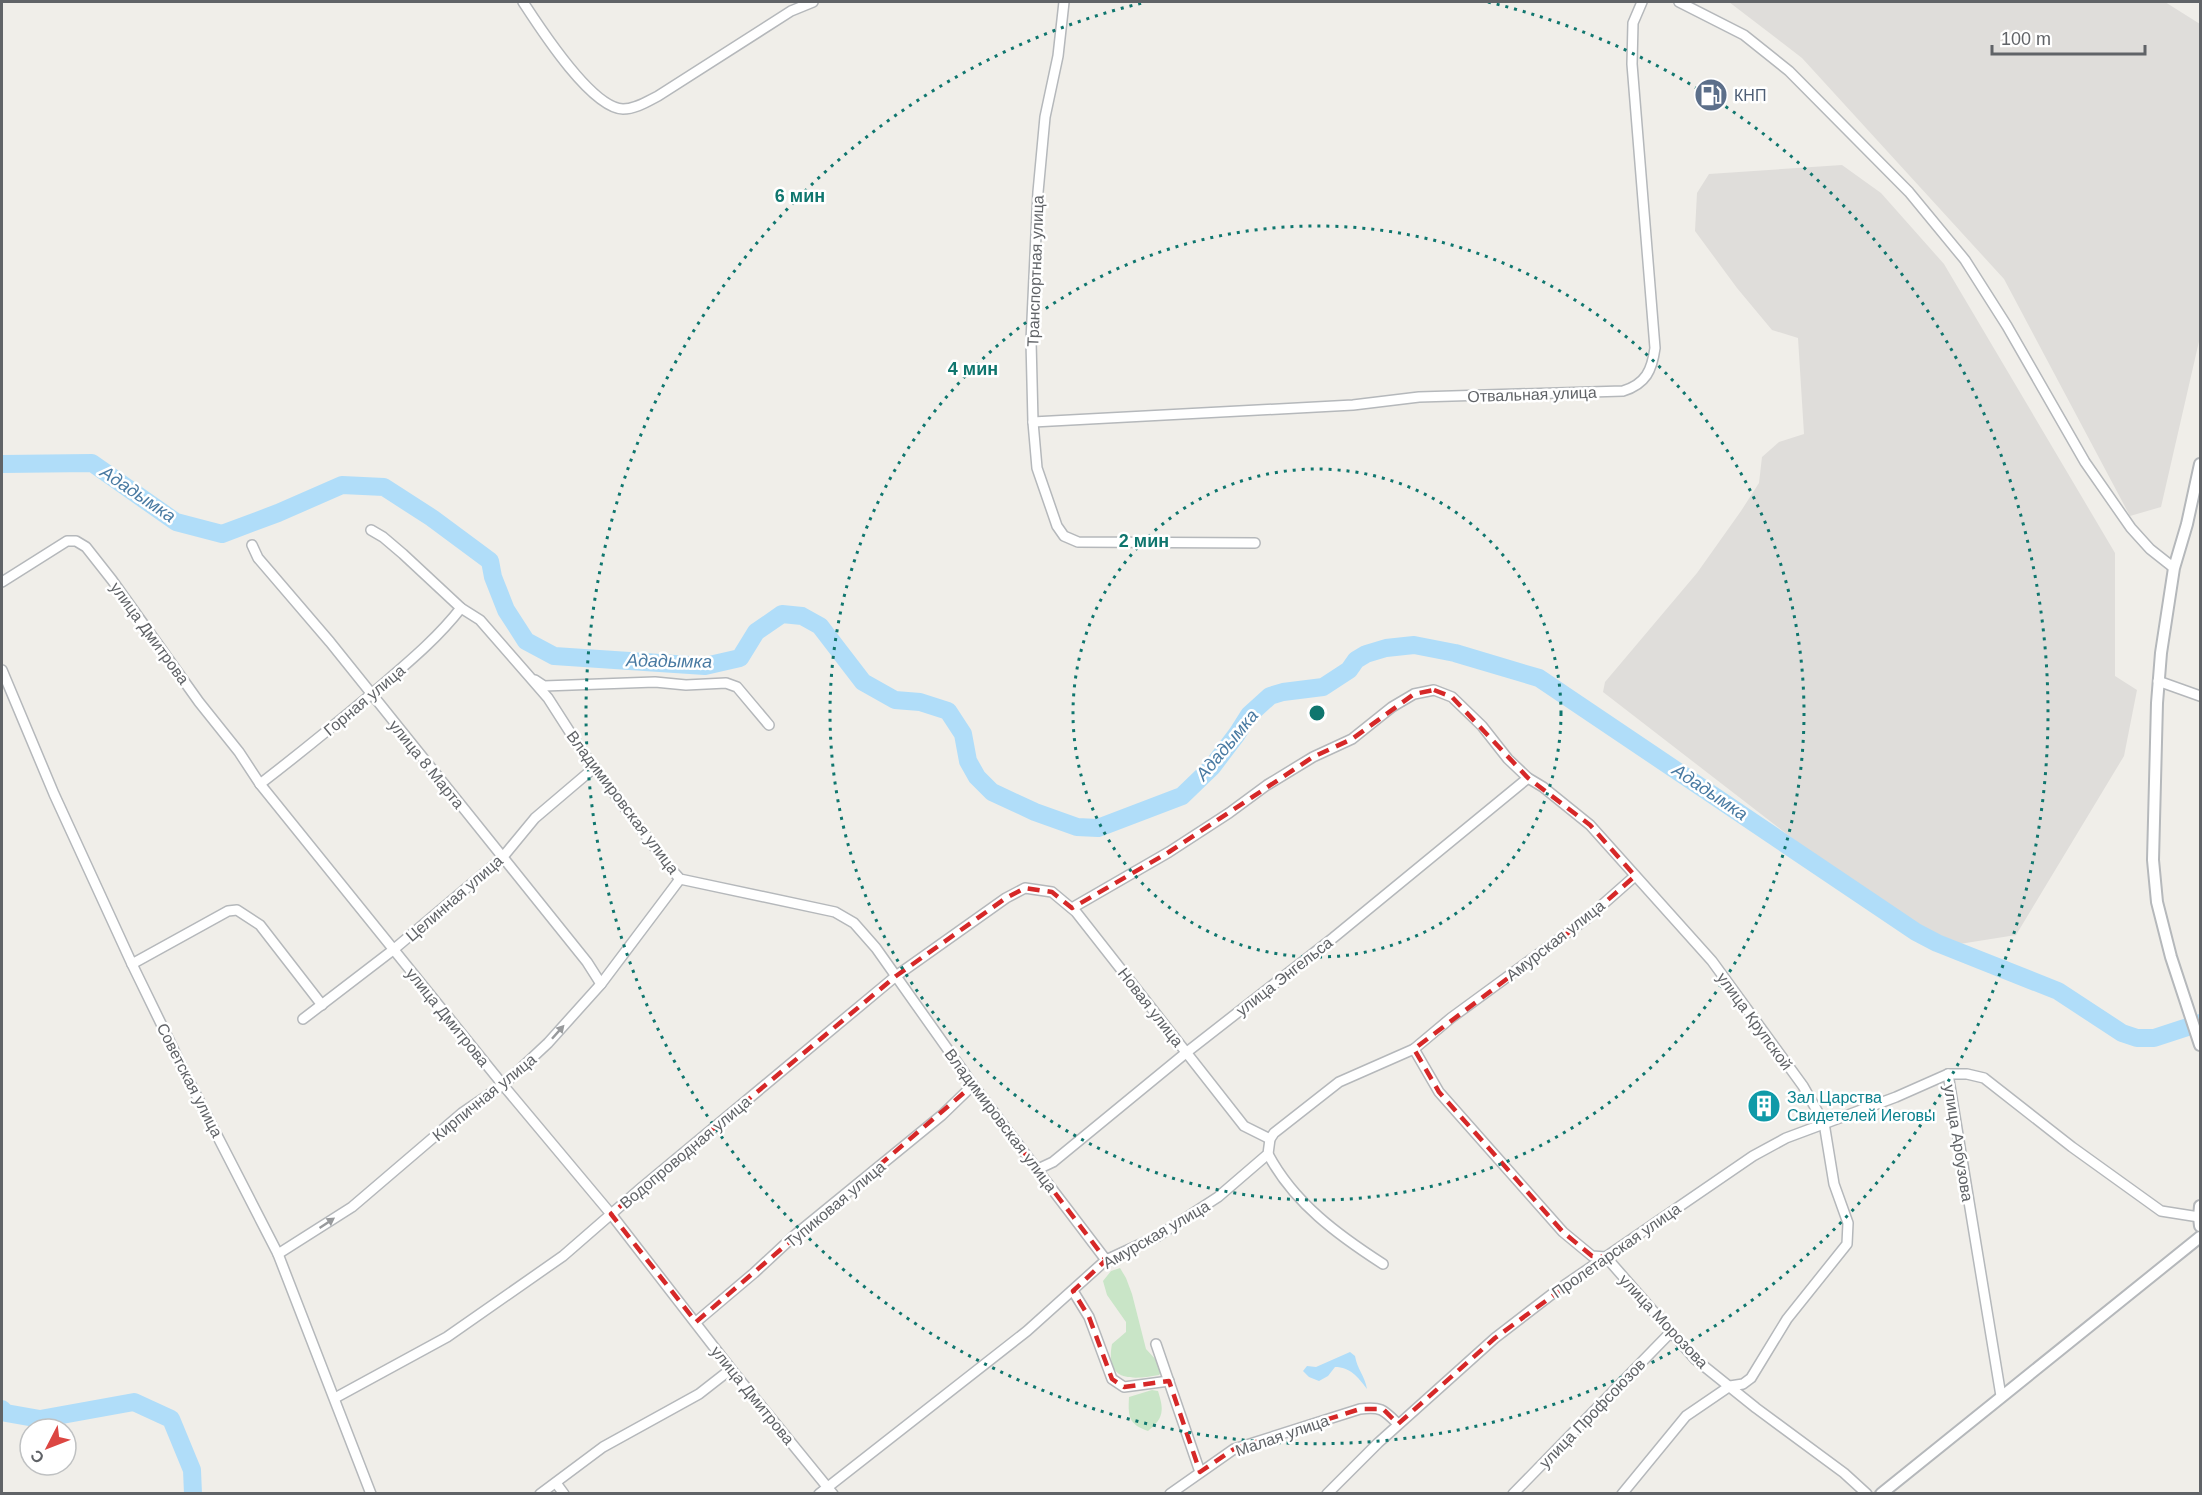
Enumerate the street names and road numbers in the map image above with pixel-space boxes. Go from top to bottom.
street label: Транспортная улица [1024,195,1047,347]
street label: Отвальная улица [1467,384,1597,405]
street label: улица Дмитрова [107,579,192,688]
street label: Горная улица [320,662,408,739]
street label: улица 8 Марта [386,717,468,812]
street label: Владимировская улица [563,727,682,877]
street label: Целинная улица [403,852,506,945]
street label: Амурская улица [1503,897,1608,984]
street label: улица Энгельса [1233,934,1336,1019]
street label: улица Дмитрова [403,965,493,1070]
street label: Новая улица [1115,965,1187,1050]
street label: улица Крупской [1714,969,1796,1073]
street label: Советская улица [153,1020,226,1140]
street label: Владимировская улица [941,1045,1060,1195]
street label: Кирпичная улица [429,1050,539,1144]
street label: улица Арбузова [1941,1083,1976,1203]
street label: Водопроводная улица [617,1093,754,1212]
street label: Тупиковая улица [782,1158,889,1251]
street label: Амурская улица [1100,1197,1213,1272]
street label: Пролетарская улица [1549,1200,1684,1301]
street label: улица Морозова [1616,1271,1711,1372]
street label: улица Дмитрова [708,1343,798,1448]
street label: улица Профсоюзов [1536,1355,1649,1471]
street label: Малая улица [1233,1411,1331,1459]

